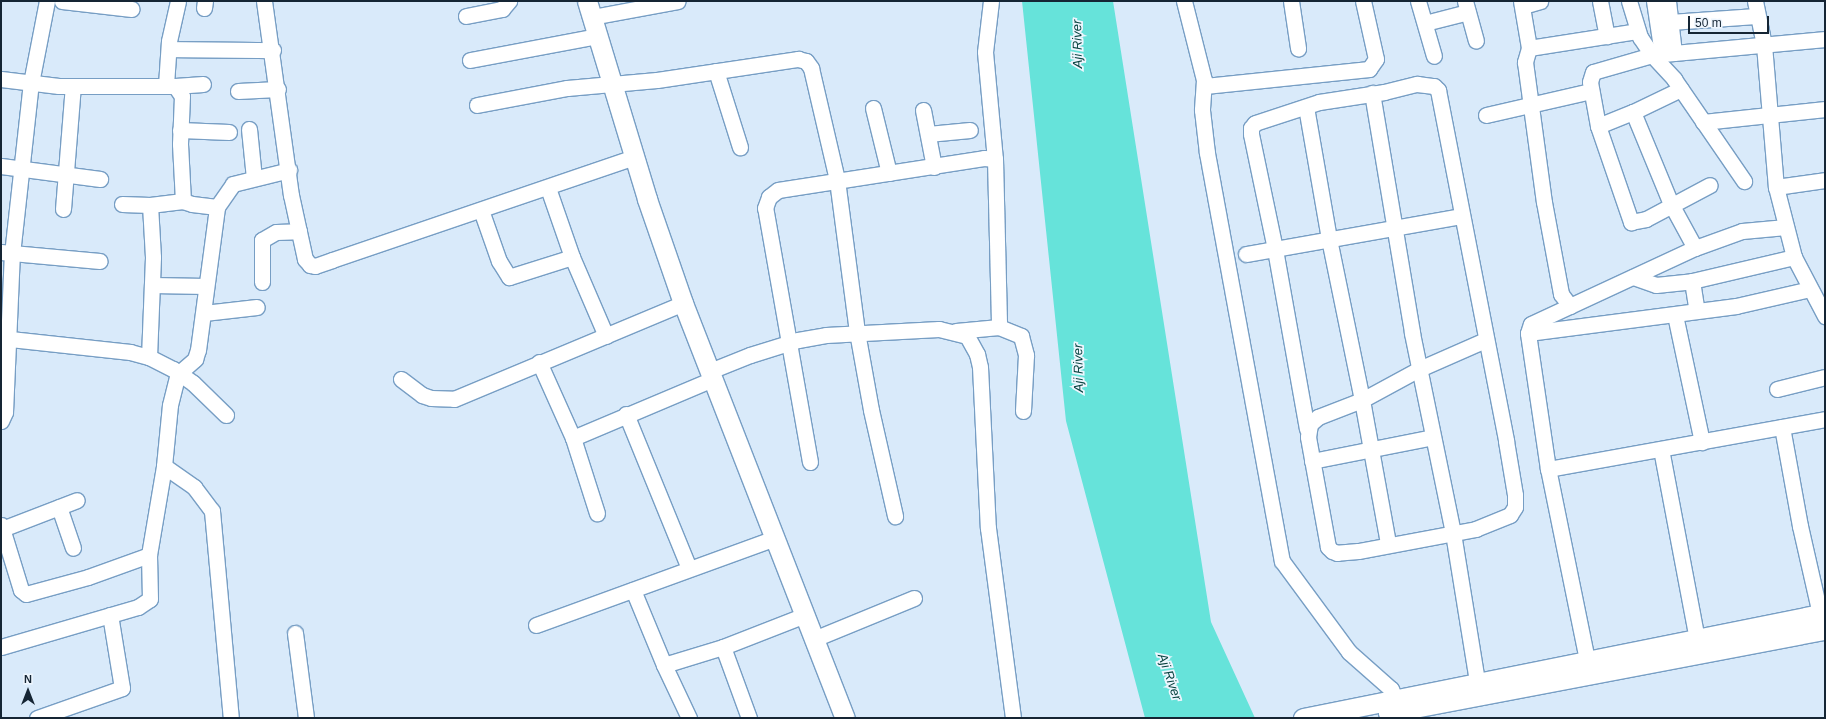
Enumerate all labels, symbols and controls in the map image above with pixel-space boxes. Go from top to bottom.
scale bar [1690,8,1771,34]
text: 50 m [1695,16,1722,30]
water label: Aji River [1070,20,1086,68]
water label: Aji River [1071,344,1087,392]
water label: Aji River [1154,652,1184,702]
north arrow [8,671,48,711]
text: N [24,673,32,685]

